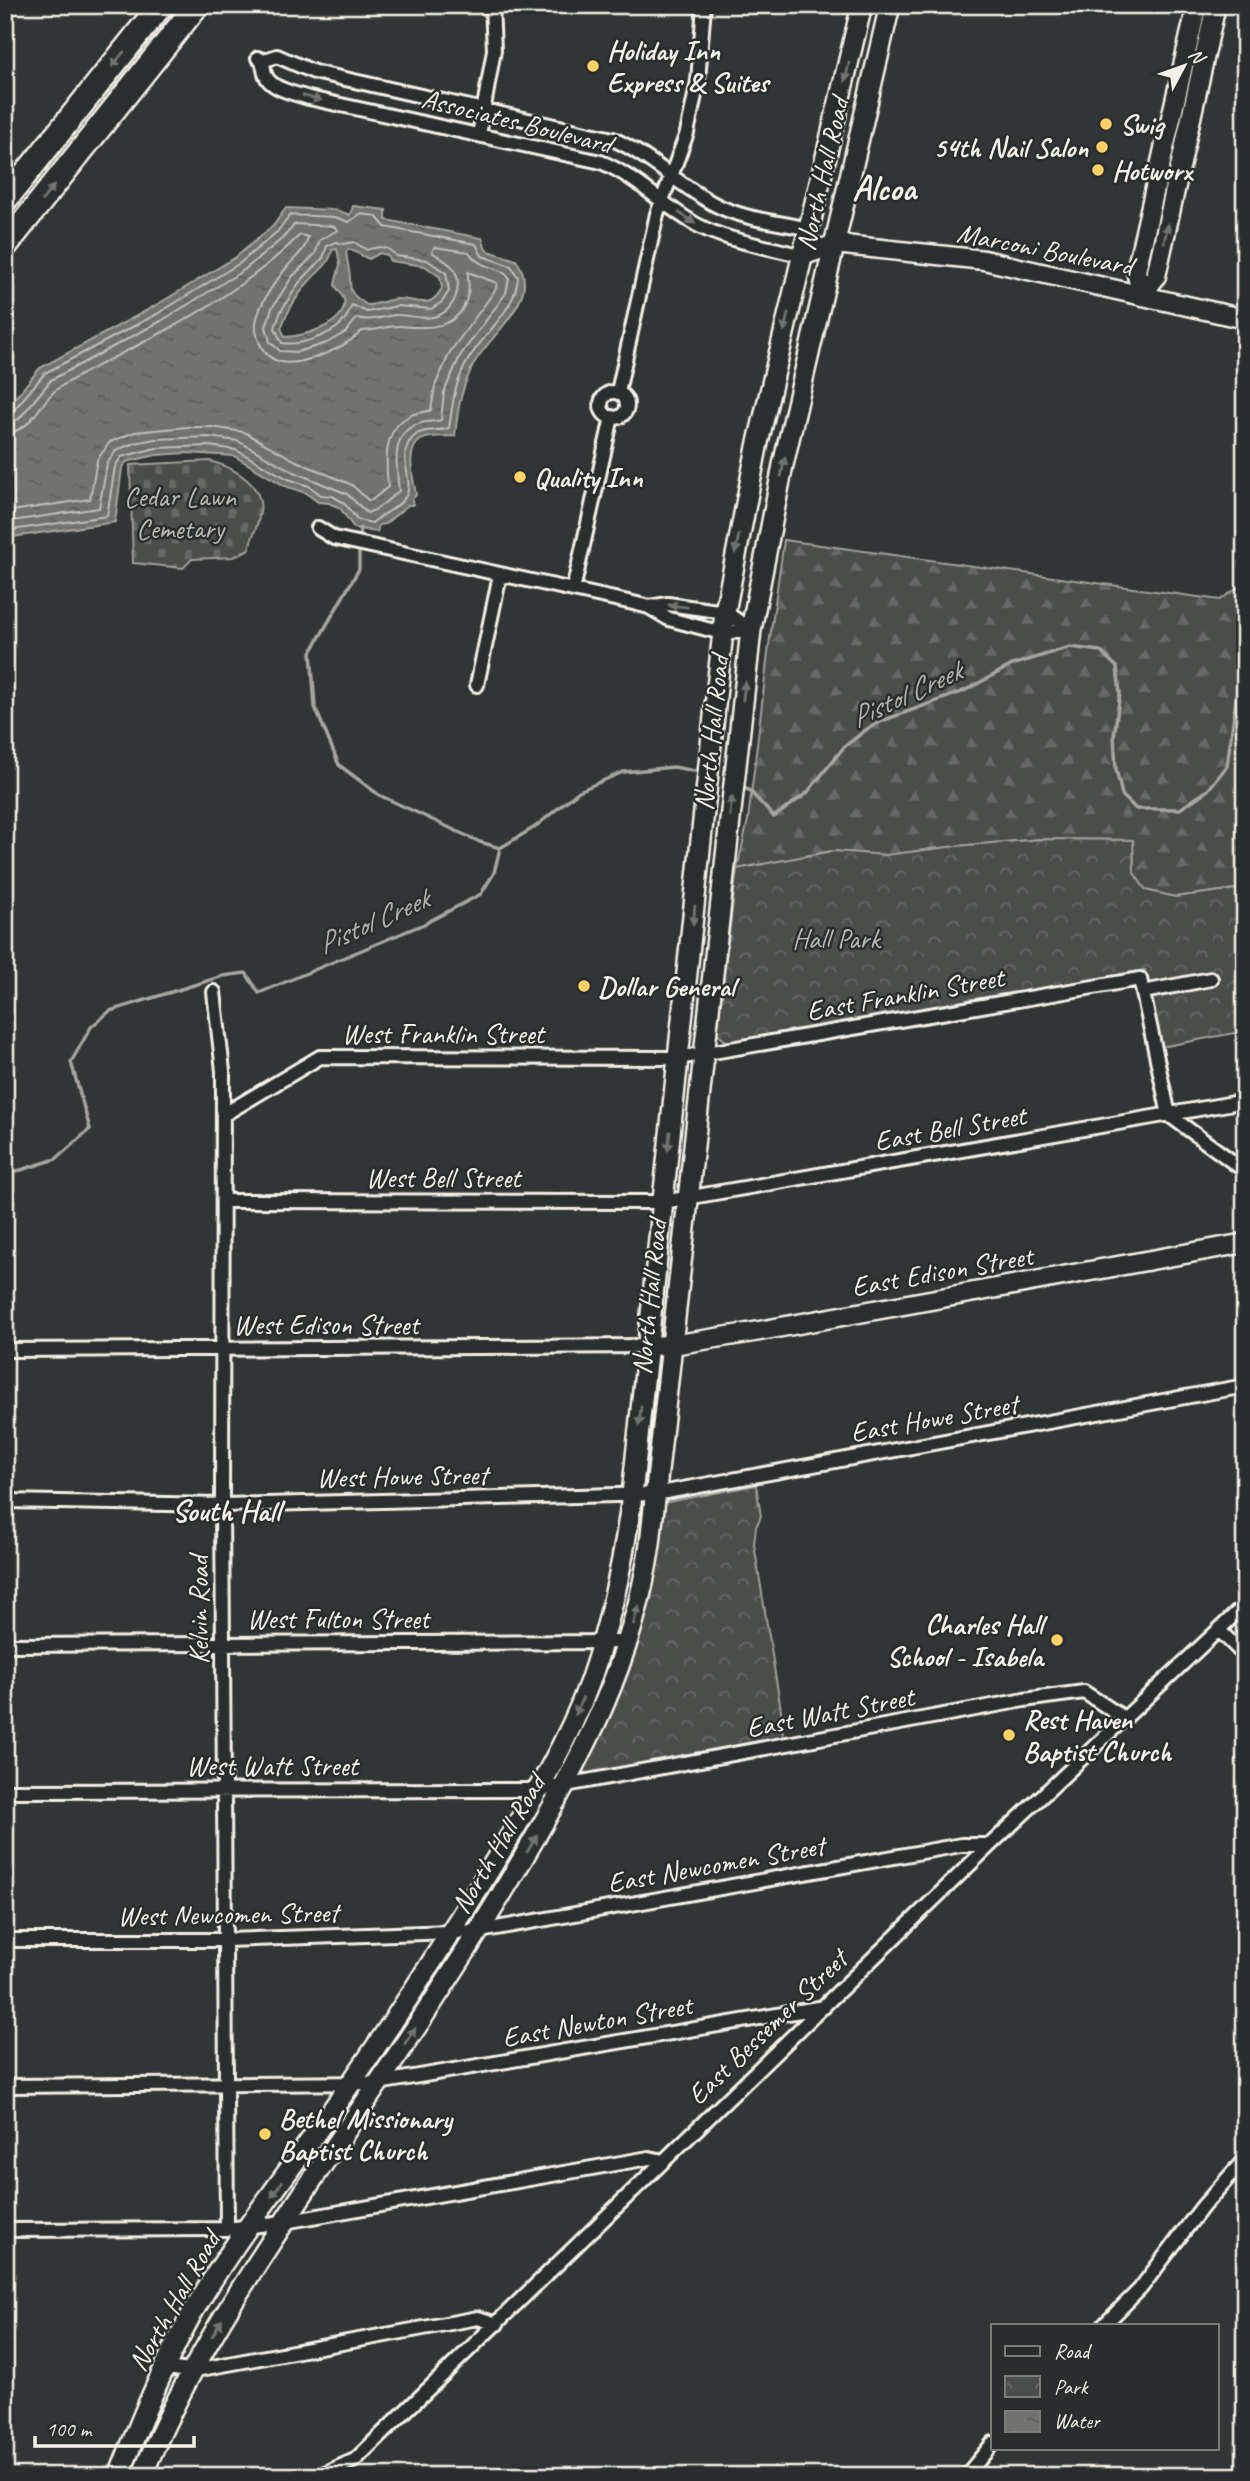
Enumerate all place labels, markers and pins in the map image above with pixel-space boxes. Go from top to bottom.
place label: Holiday Inn Express & Suites [607,33,772,100]
marker: Holiday Inn Express & Suites [585,58,601,74]
place label: Swig [1120,107,1166,142]
marker: Swig [1098,116,1114,132]
place label: 54th Nail Salon [934,130,1089,165]
marker: 54th Nail Salon [1094,139,1110,155]
place label: Hotworx [1112,153,1194,188]
marker: Hotworx [1090,162,1106,178]
place label: Quality Inn [534,460,644,495]
marker: Quality Inn [512,469,528,485]
place label: Dollar General [598,969,740,1004]
marker: Dollar General [576,978,592,994]
place label: Charles Hall School - Isabela [887,1607,1048,1674]
marker: Charles Hall School - Isabela [1049,1632,1065,1648]
place label: Rest Haven Baptist Church [1023,1702,1172,1769]
marker: Rest Haven Baptist Church [1001,1727,1017,1743]
place label: Bethel Missionary Baptist Church [279,2101,454,2168]
marker: Bethel Missionary Baptist Church [257,2126,273,2142]

